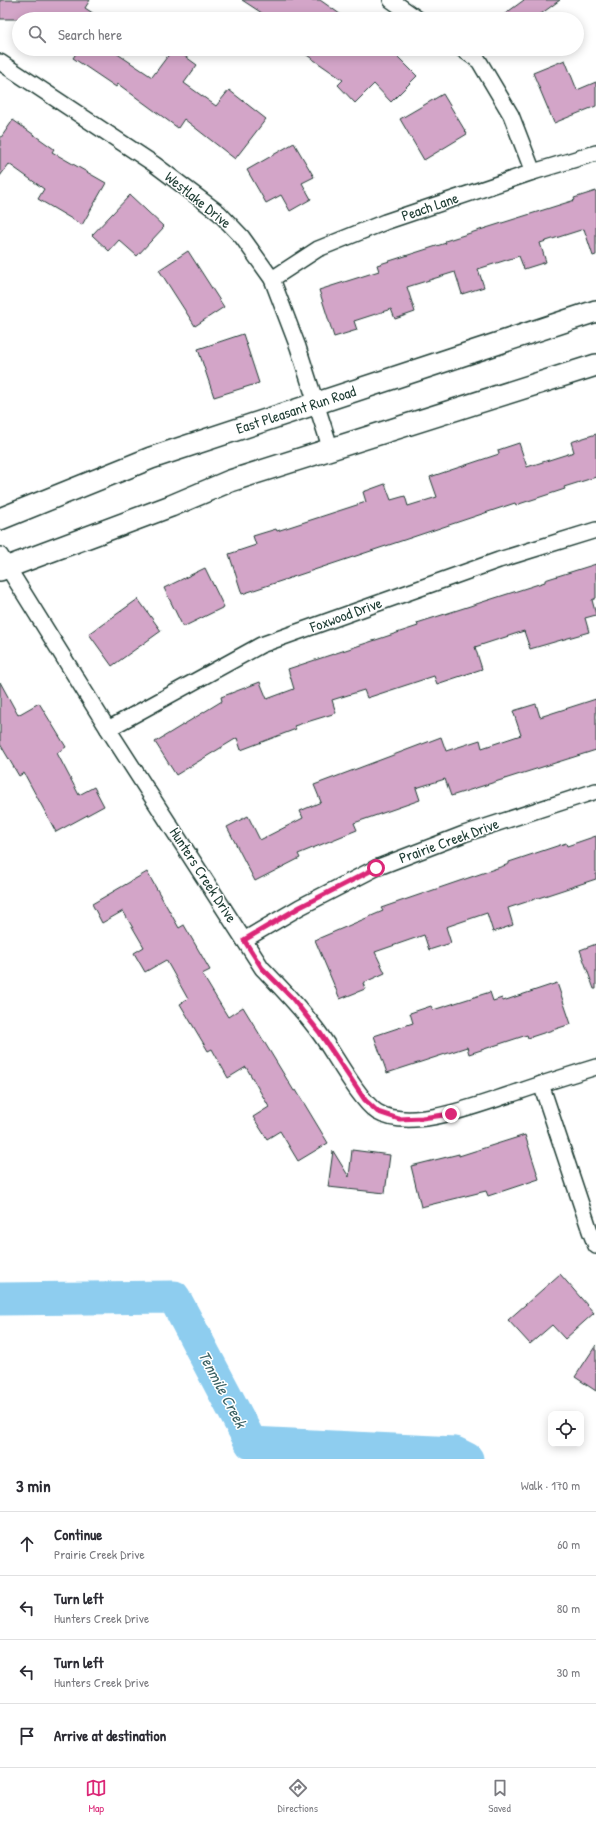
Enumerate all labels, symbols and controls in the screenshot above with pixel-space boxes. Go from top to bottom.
search box [12,12,584,56]
icon: search [26,23,48,45]
text: Search here [58,24,122,45]
street label: Westlake Drive [161,166,236,233]
street label: Peach Lane [399,187,461,226]
street label: East Pleasant Run Road [233,380,358,439]
street label: Foxwood Drive [306,592,385,638]
street label: Prairie Creek Drive [396,813,502,868]
street label: Hunters Creek Drive [165,823,242,926]
route start [367,859,385,877]
route end [442,1105,460,1123]
water label: Tenmile Creek [194,1347,253,1433]
map controls [548,1411,584,1447]
button: locate [548,1411,584,1447]
text: 3 min [16,1474,51,1497]
text: Walk · 170 m [521,1476,580,1494]
text: Continue [54,1524,102,1545]
icon: ahead [16,1533,38,1555]
text: 60 m [557,1535,580,1553]
text: Prairie Creek Drive [54,1545,145,1563]
text: Turn left [54,1588,104,1609]
icon: left [16,1597,38,1619]
text: 80 m [557,1599,580,1617]
text: Hunters Creek Drive [54,1609,149,1627]
text: Turn left [54,1652,104,1673]
icon: left [16,1661,38,1683]
text: 30 m [557,1663,580,1681]
text: Hunters Creek Drive [54,1673,149,1691]
icon: arrive [16,1725,38,1747]
text: Arrive at destination [54,1725,166,1746]
tab: Map [85,1777,107,1815]
tab: Directions [278,1777,318,1815]
tab: Saved [488,1777,511,1815]

